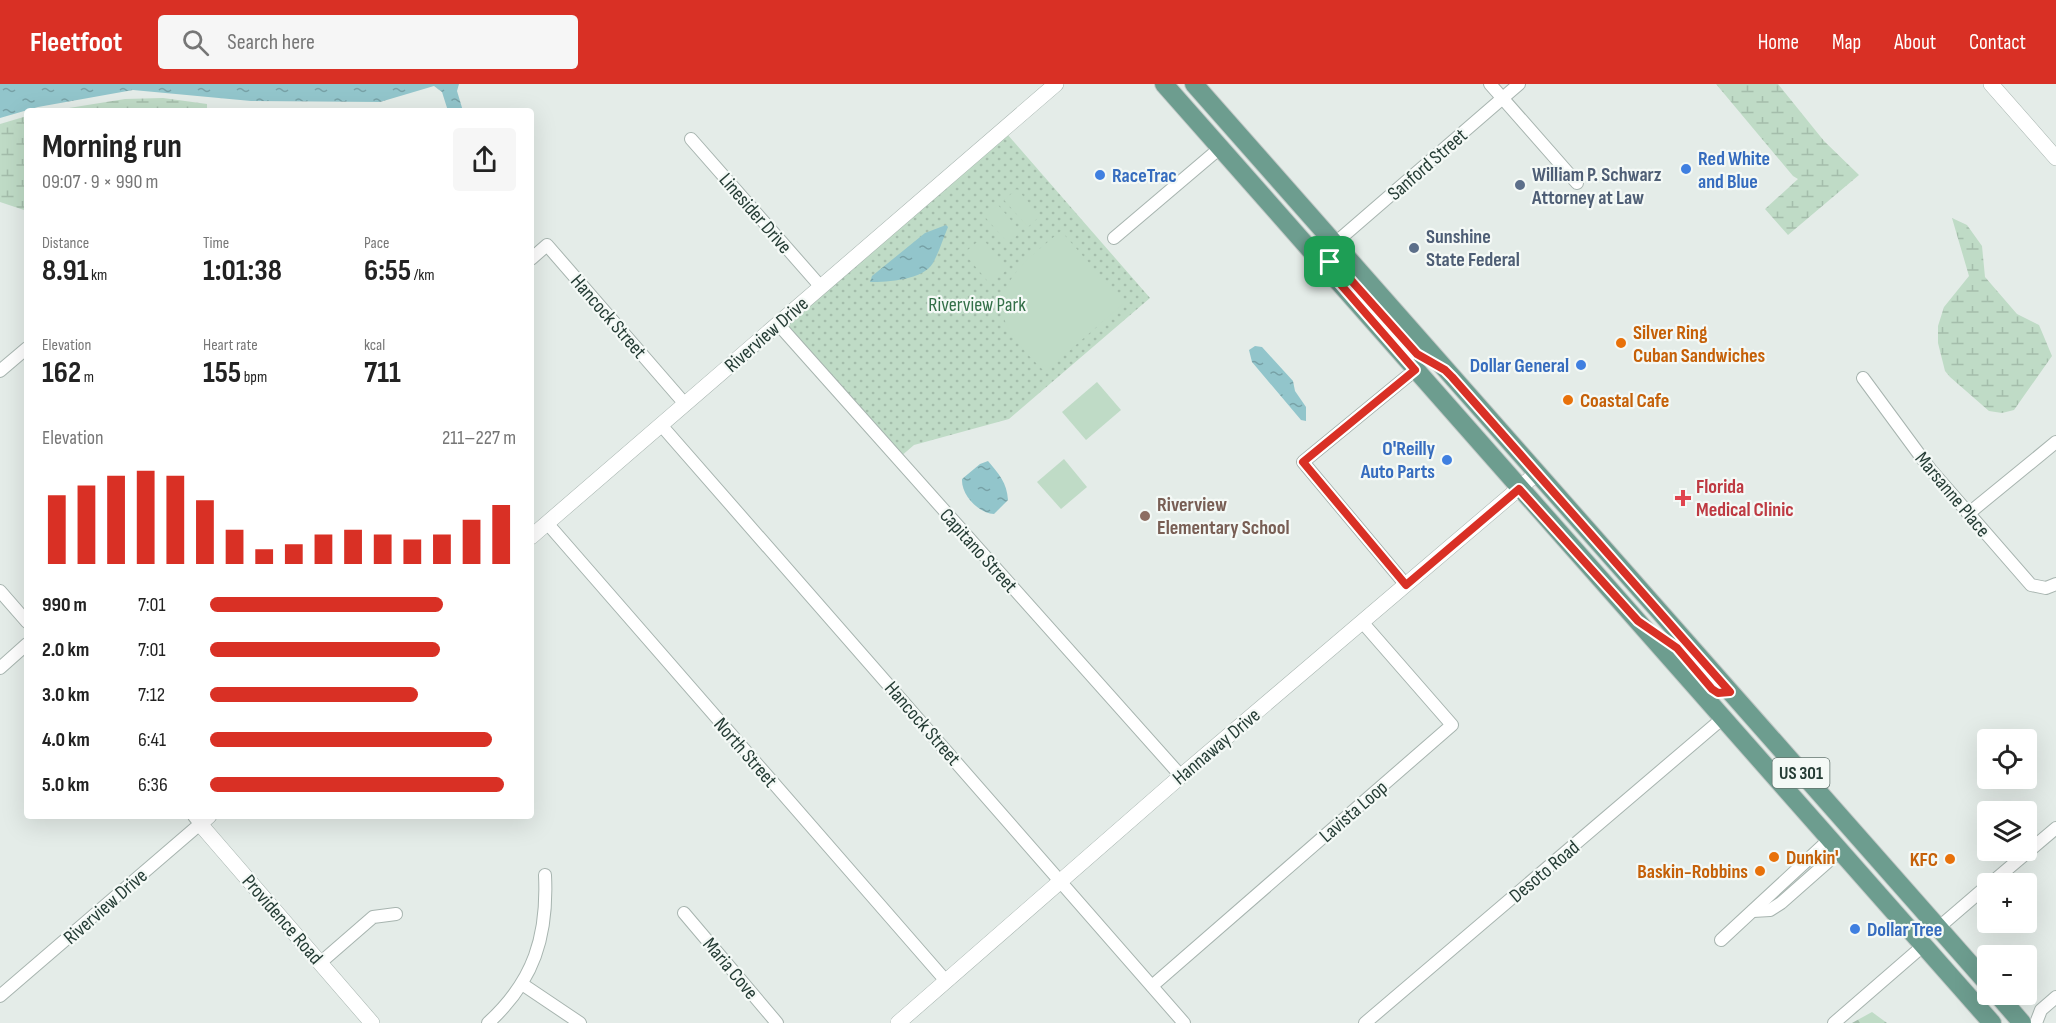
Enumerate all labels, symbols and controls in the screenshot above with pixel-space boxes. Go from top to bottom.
search box [158,15,578,69]
text: Fleetfoot [30,26,122,59]
icon: search [179,26,212,59]
text: Search here [227,29,315,56]
text: Home [1758,30,1799,55]
text: Map [1832,30,1861,55]
text: About [1894,30,1936,55]
text: Contact [1969,30,2026,55]
street label: Sanford Street [1383,124,1472,206]
text: Morning run [42,127,182,167]
button: share [453,128,516,191]
place label: Red White and Blue [1698,147,1770,194]
marker: Red White and Blue [1679,162,1693,176]
place label: William P. Schwarz Attorney at Law [1531,163,1662,210]
place label: RaceTrac [1112,164,1177,188]
street label: Linesider Drive [714,168,797,259]
marker: RaceTrac [1093,168,1107,182]
text: 09:07 · 9 × 990 m [42,170,158,194]
marker: William P. Schwarz Attorney at Law [1513,178,1527,192]
place label: Sunshine State Federal [1426,225,1520,272]
text: Distance [42,234,89,253]
text: Time [203,234,229,253]
text: Pace [364,234,389,253]
pin [1304,236,1355,287]
marker: Sunshine State Federal [1407,241,1421,255]
icon: arrive [1313,245,1346,278]
text: 8.91 [42,253,88,289]
text: 1:01:38 [203,253,282,289]
text: 6:55 [364,253,411,289]
text: km [88,266,107,285]
text: /km [411,266,435,285]
street label: Hancock Street [565,270,651,364]
street label: Riverview Drive [720,292,813,378]
park label: Riverview Park [928,293,1026,317]
place label: Silver Ring Cuban Sandwiches [1633,321,1766,368]
text: Elevation [42,336,91,355]
text: Heart rate [203,336,258,355]
text: kcal [364,336,385,355]
marker: Silver Ring Cuban Sandwiches [1614,336,1628,350]
place label: Dollar General [1470,354,1569,378]
text: 162 [42,355,81,391]
text: 155 [203,355,241,391]
text: 711 [364,355,401,391]
marker: Dollar General [1574,358,1588,372]
text: m [81,368,94,387]
text: bpm [241,368,267,387]
place label: Coastal Cafe [1580,389,1669,413]
marker: Coastal Cafe [1561,393,1575,407]
text: Elevation [42,426,104,450]
text: 211–227 m [442,426,516,450]
place label: O'Reilly Auto Parts [1360,437,1436,484]
street label: Marsanne Place [1910,447,1995,542]
marker: O'Reilly Auto Parts [1440,453,1454,467]
place label: Florida Medical Clinic [1696,475,1794,522]
marker: Florida Medical Clinic [1674,489,1692,507]
place label: Riverview Elementary School [1157,493,1290,540]
street label: Capitano Street [934,504,1022,598]
marker: Riverview Elementary School [1138,509,1152,523]
text: 990 m [42,593,87,617]
text: 7:01 [138,593,166,617]
text: 2.0 km [42,638,89,662]
text: 7:01 [138,638,166,662]
street label: Hancock Street [879,677,965,771]
text: 3.0 km [42,683,89,707]
text: 7:12 [138,683,165,707]
street label: Hannaway Drive [1168,703,1265,790]
street label: North Street [708,713,782,792]
text: 4.0 km [42,728,90,752]
text: 6:41 [138,728,166,752]
map controls [1977,729,2037,1005]
button: locate [1977,729,2037,789]
road number: US 301 [1772,758,1830,788]
text: 5.0 km [42,773,89,797]
text: 6:36 [138,773,168,797]
street label: Lavista Loop [1315,776,1393,848]
button: layers [1977,801,2037,861]
street label: Desoto Road [1505,836,1585,908]
place label: Dunkin' [1786,846,1839,870]
place label: KFC [1910,848,1938,872]
marker: Dunkin' [1767,850,1781,864]
marker: KFC [1943,852,1957,866]
place label: Baskin-Robbins [1637,860,1748,884]
street label: Riverview Drive [59,864,152,950]
marker: Baskin-Robbins [1753,864,1767,878]
street label: Providence Road [237,870,328,969]
button: + [1977,873,2037,933]
place label: Dollar Tree [1867,918,1942,942]
marker: Dollar Tree [1848,922,1862,936]
street label: Maria Cove [698,933,763,1004]
button: − [1977,945,2037,1005]

